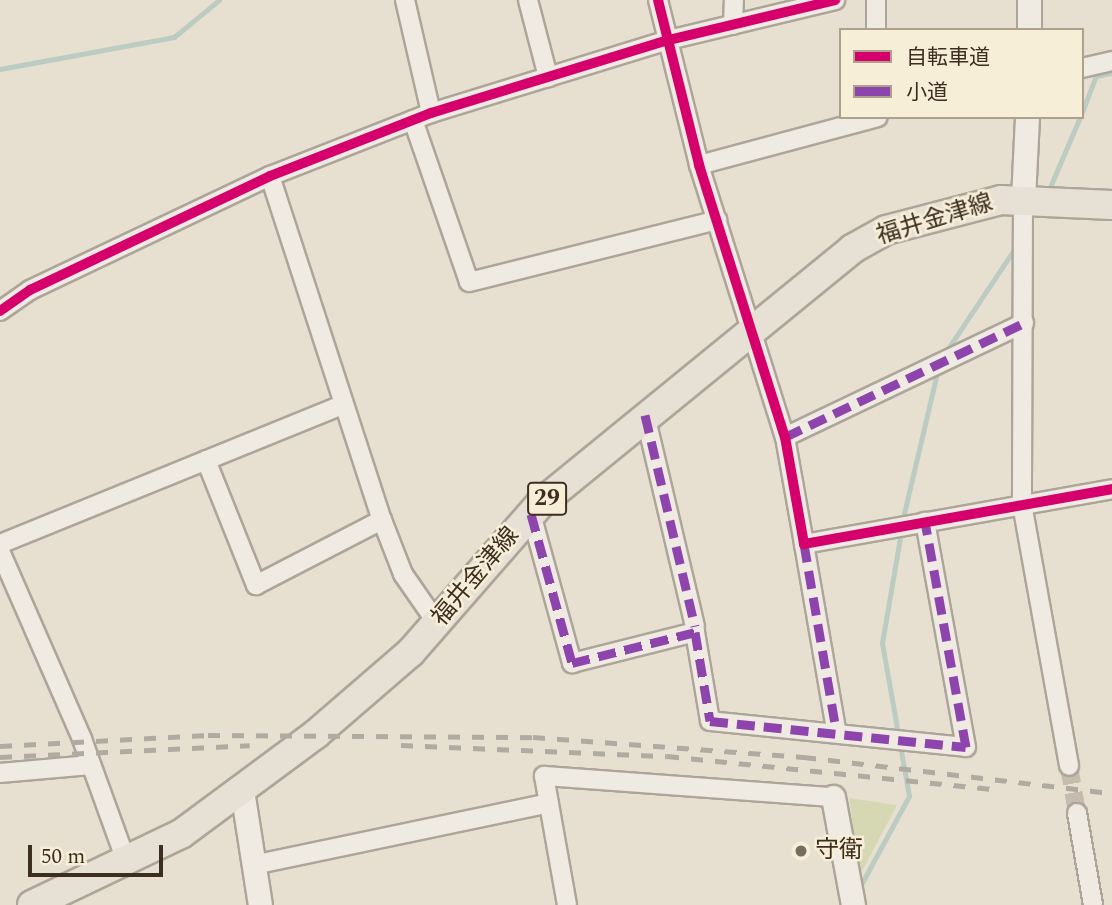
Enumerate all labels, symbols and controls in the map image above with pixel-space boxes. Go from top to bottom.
legend [839,28,1084,119]
text: 自転車道 [906,42,990,74]
text: 小道 [906,77,948,109]
street label: 福井金津線 [873,189,997,251]
road number: 29 [526,480,568,519]
street label: 福井金津線 [426,522,526,632]
scale bar [32,832,166,876]
place label: 守衛 [815,837,863,865]
text: 50 m [41,841,85,873]
marker: 守衛 [793,843,809,859]

